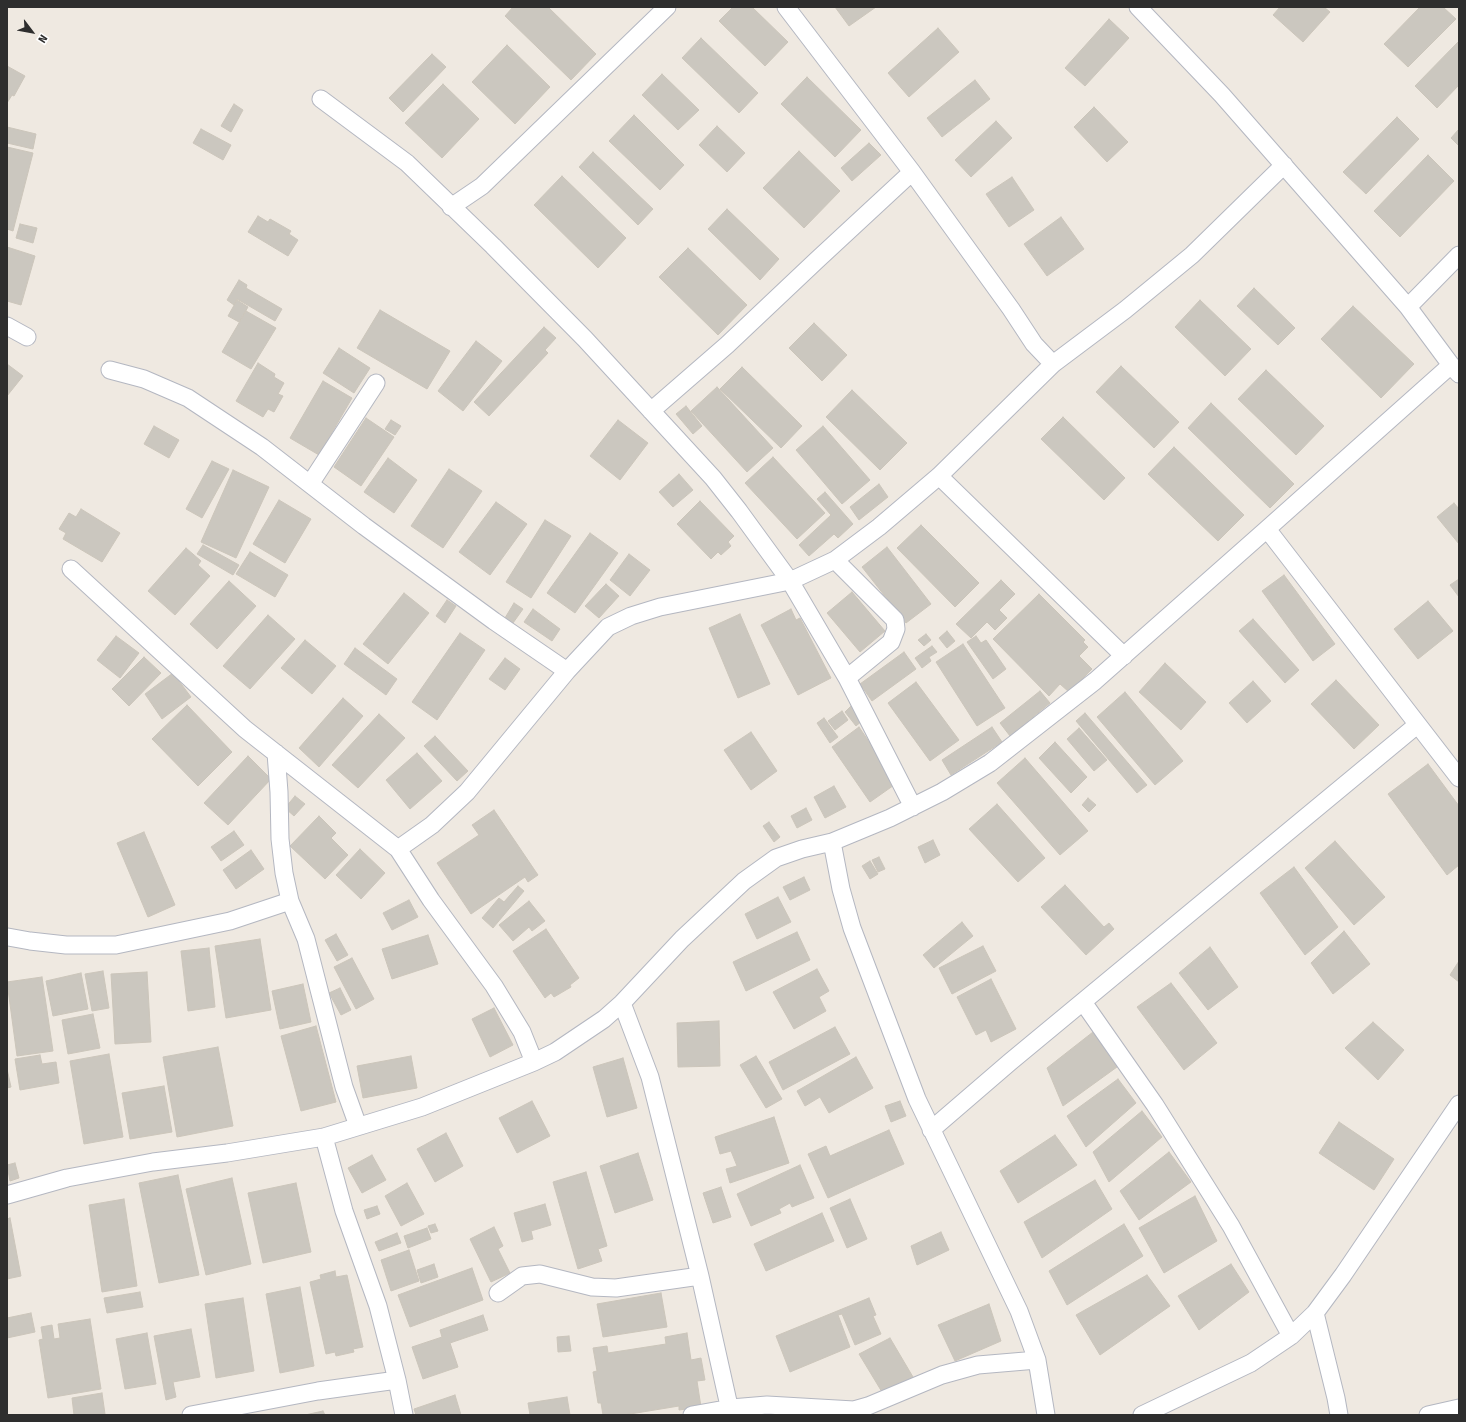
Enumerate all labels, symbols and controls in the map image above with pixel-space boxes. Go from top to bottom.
north arrow [12,12,52,52]
text: N [35,32,50,45]

